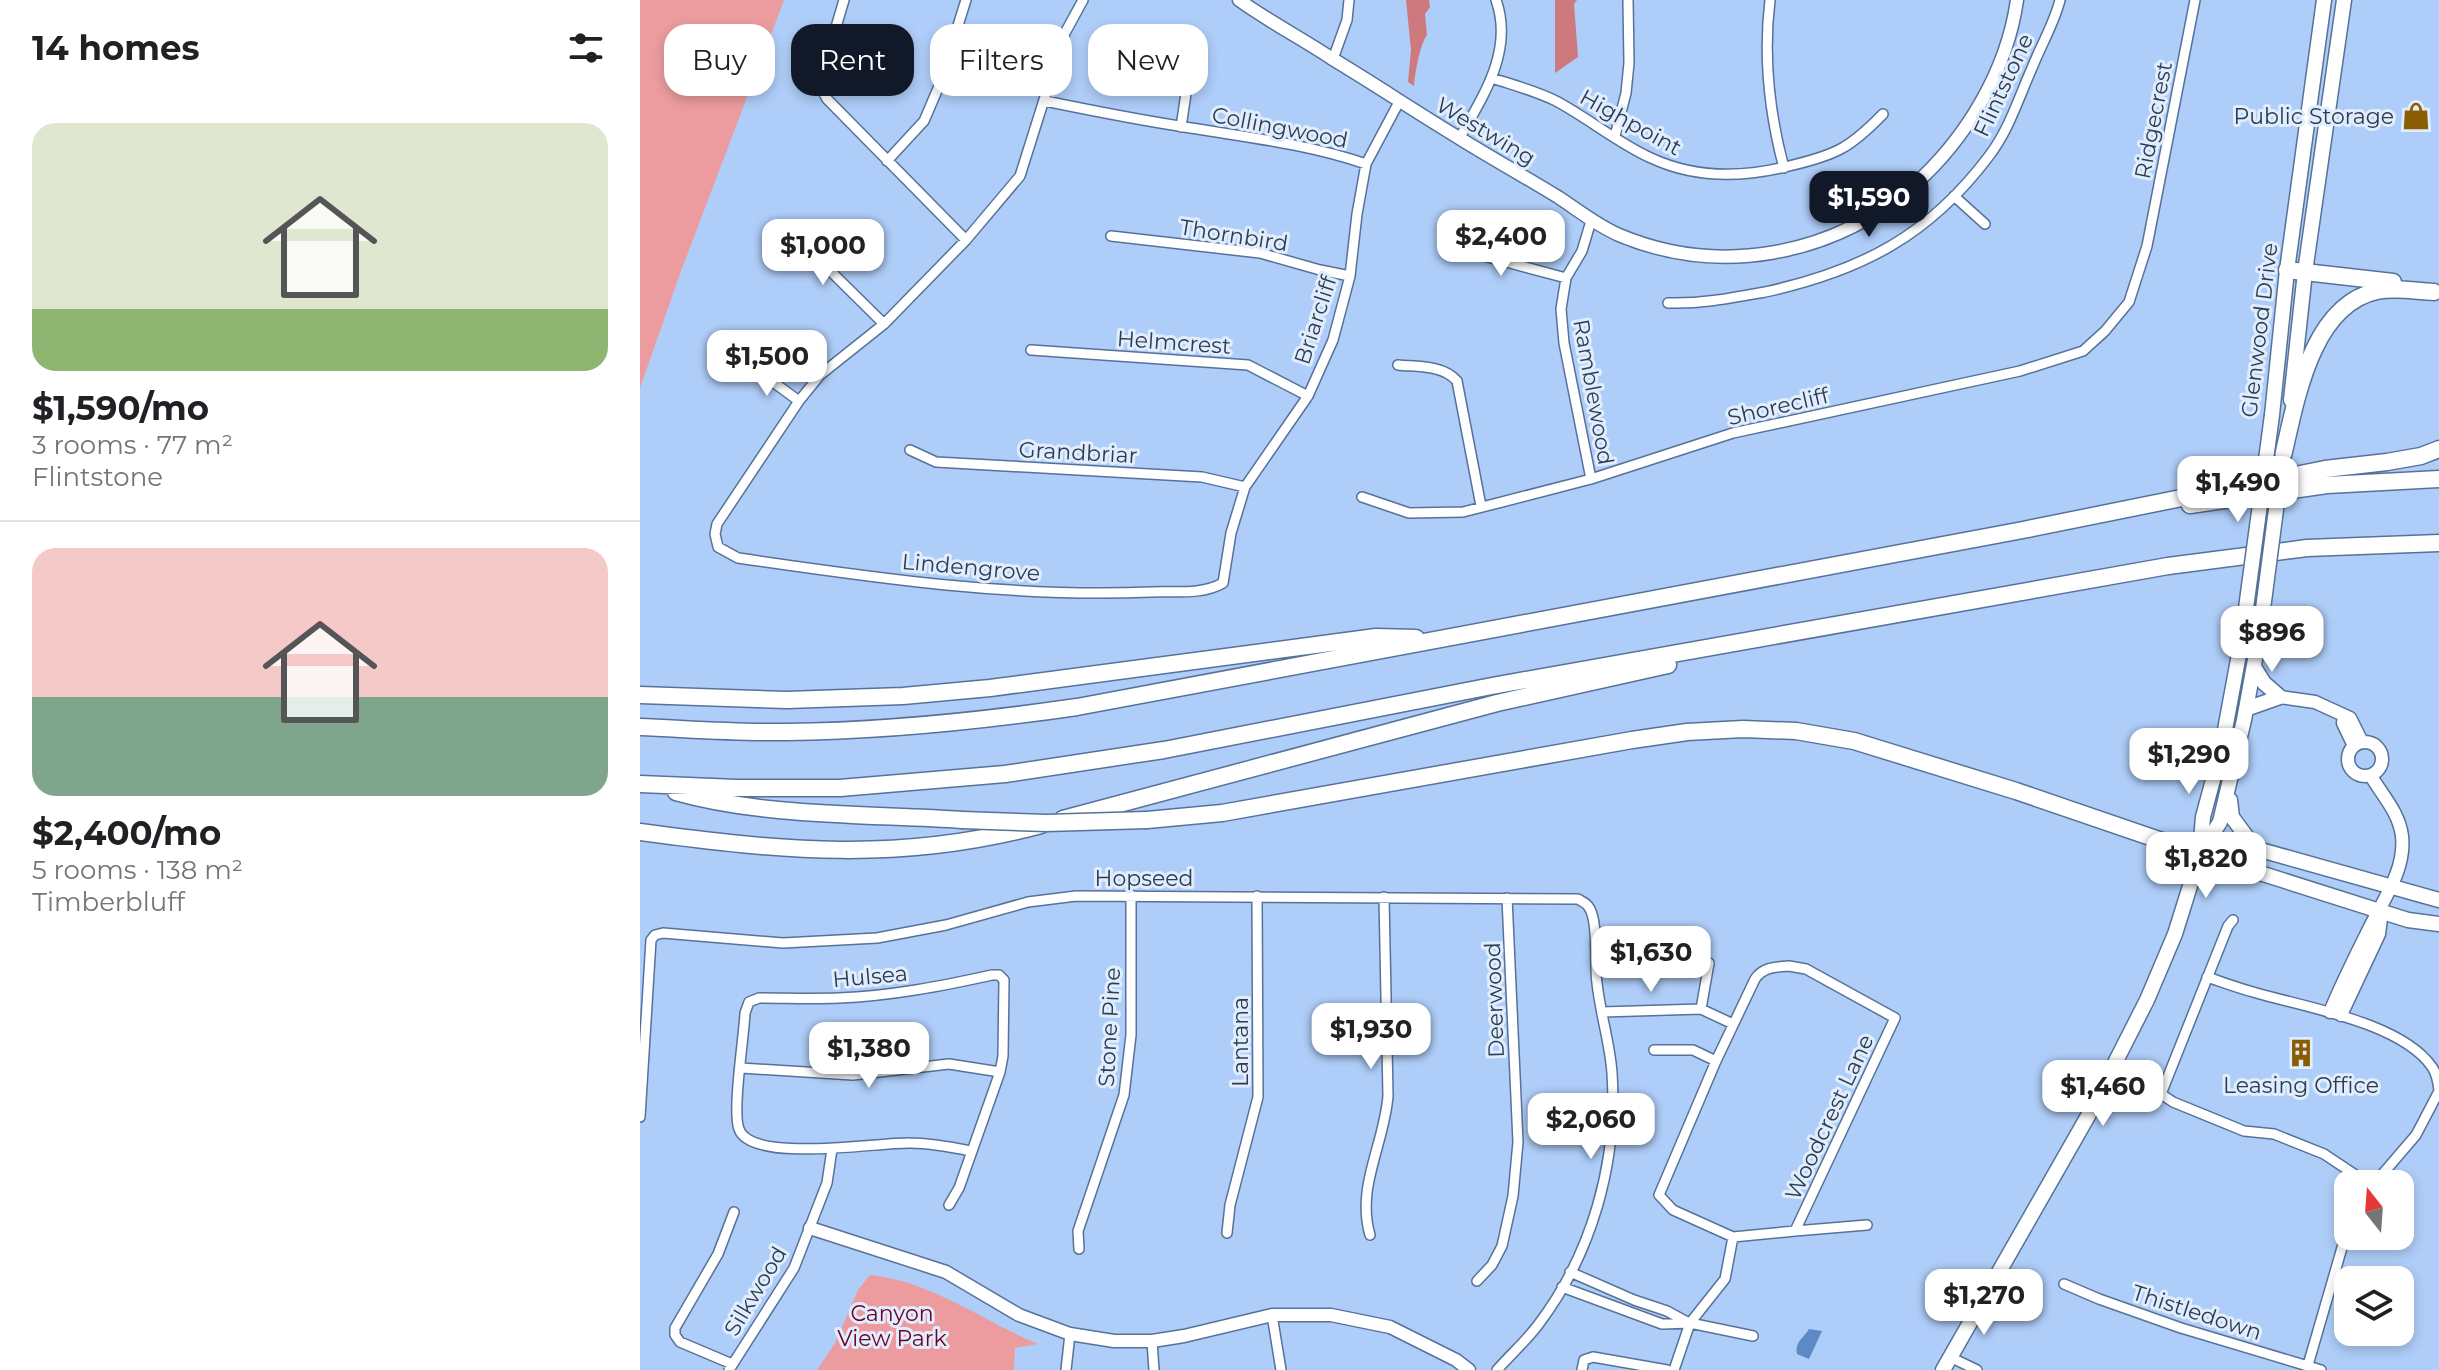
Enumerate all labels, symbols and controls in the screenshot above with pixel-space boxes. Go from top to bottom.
chip: Buy [664,24,775,96]
chip: Rent [791,24,914,96]
chip: Filters [930,24,1072,96]
chip: New [1088,24,1208,96]
icon: filters [564,26,608,70]
text: 14 homes [32,27,200,69]
street label: Flintstone [1968,29,2039,141]
street label: Ridgecrest [2129,59,2178,181]
street label: Highpoint [1575,83,1686,161]
street label: Westwing [1431,91,1540,172]
street label: Collingwood [1210,101,1350,154]
shop icon: Public Storage [2401,101,2431,131]
place label: Public Storage [2233,103,2394,130]
pin: $1,590 [1804,171,1934,239]
icon: home [248,175,392,319]
text: $1,590 [1827,181,1911,213]
pin: $2,400 [1436,210,1566,278]
street label: Thornbird [1178,214,1290,257]
pin: $1,000 [758,219,888,287]
text: $2,400 [1455,220,1547,252]
text: $1,000 [780,229,866,261]
street label: Glenwood Drive [2235,241,2284,419]
street label: Briarcliff [1288,271,1343,368]
street label: Ramblewood [1567,317,1620,467]
street label: Helmcrest [1116,325,1232,360]
pin: $1,500 [702,330,832,398]
text: $1,500 [725,340,809,372]
street label: Shorecliff [1725,381,1833,431]
text: $1,590/mo [32,387,209,429]
text: 3 rooms · 77 m² [32,429,233,461]
street label: Grandbriar [1018,436,1138,469]
pin: $1,490 [2173,456,2303,524]
text: Flintstone [32,461,163,493]
text: $1,490 [2195,466,2281,498]
street label: Lindengrove [901,548,1041,587]
icon: home [248,600,392,744]
pin: $896 [2225,606,2319,674]
text: $896 [2239,616,2305,648]
pin: $1,290 [2124,728,2254,796]
text: $1,290 [2147,738,2231,770]
text: $2,400/mo [32,812,221,854]
pin: $1,820 [2141,832,2271,900]
text: $1,820 [2164,842,2248,874]
text: 5 rooms · 138 m² [32,854,243,886]
street label: Hopseed [1095,865,1193,892]
text: Timberbluff [32,886,185,918]
pin: $1,630 [1586,926,1716,994]
text: $1,630 [1610,936,1692,968]
street label: Deerwood [1479,942,1510,1058]
street label: Hulsea [831,960,909,993]
street label: Stone Pine [1093,967,1126,1087]
street label: Lantana [1227,997,1254,1087]
pin: $1,930 [1306,1003,1436,1071]
text: $1,930 [1330,1013,1412,1045]
pin: $1,380 [804,1022,934,1090]
street label: Woodcrest Lane [1779,1030,1880,1204]
text: $1,380 [827,1032,911,1064]
building icon: Leasing Office [2286,1038,2316,1068]
pin: $1,460 [2038,1060,2168,1128]
text: $1,460 [2060,1070,2146,1102]
place label: Leasing Office [2223,1072,2379,1099]
pin: $2,060 [1526,1093,1656,1161]
text: $2,060 [1546,1103,1636,1135]
north arrow [2334,1170,2414,1250]
map controls [2334,1170,2414,1346]
street label: Silkwood [718,1242,793,1341]
button: layers [2334,1266,2414,1346]
pin: $1,270 [1919,1269,2049,1337]
text: $1,270 [1943,1279,2025,1311]
street label: Thistledown [2129,1279,2265,1346]
park label: Canyon View Park [837,1300,947,1352]

